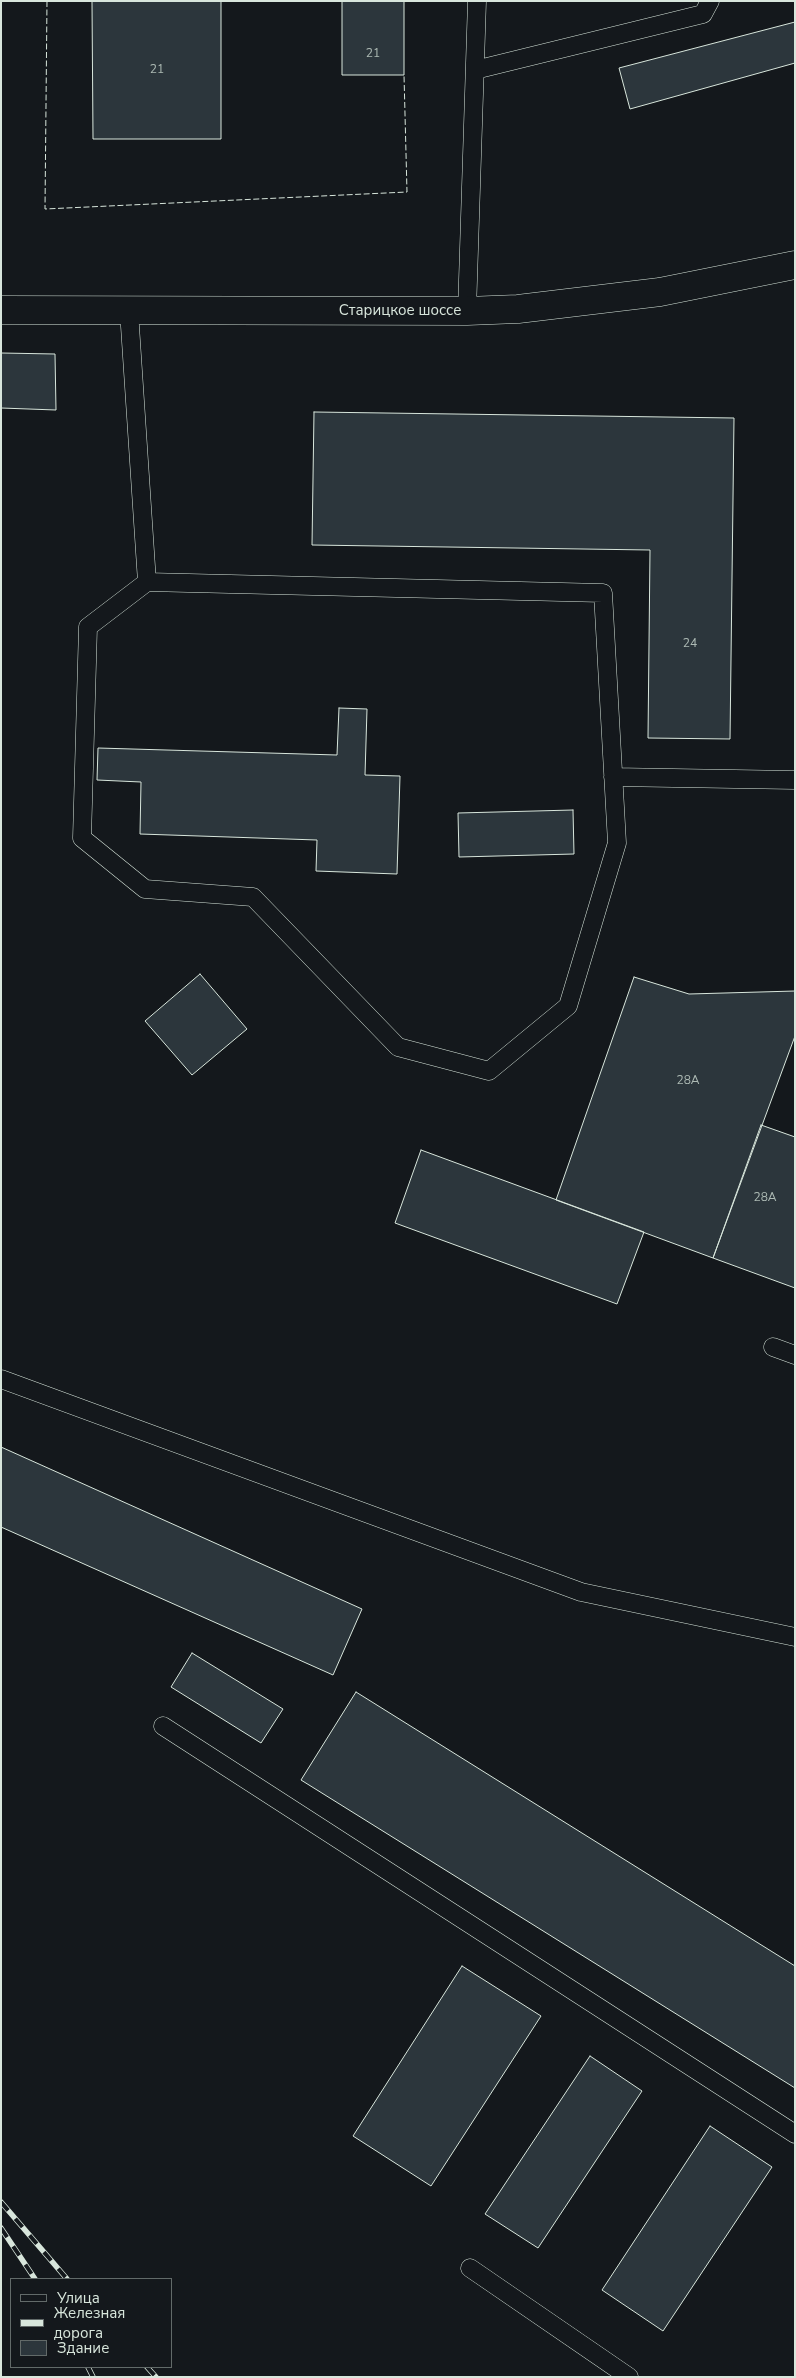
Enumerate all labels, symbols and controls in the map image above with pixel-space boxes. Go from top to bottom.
house number: 21 [366,47,380,61]
house number: 21 [150,63,164,77]
street label: Старицкое шоссе [339,302,461,320]
house number: 24 [683,637,697,651]
house number: 28А [676,1074,700,1088]
house number: 28А [753,1191,777,1205]
legend [10,2278,172,2368]
text: Улица [57,2288,100,2308]
text: Железная дорога [54,2303,125,2343]
text: Здание [57,2338,109,2358]

